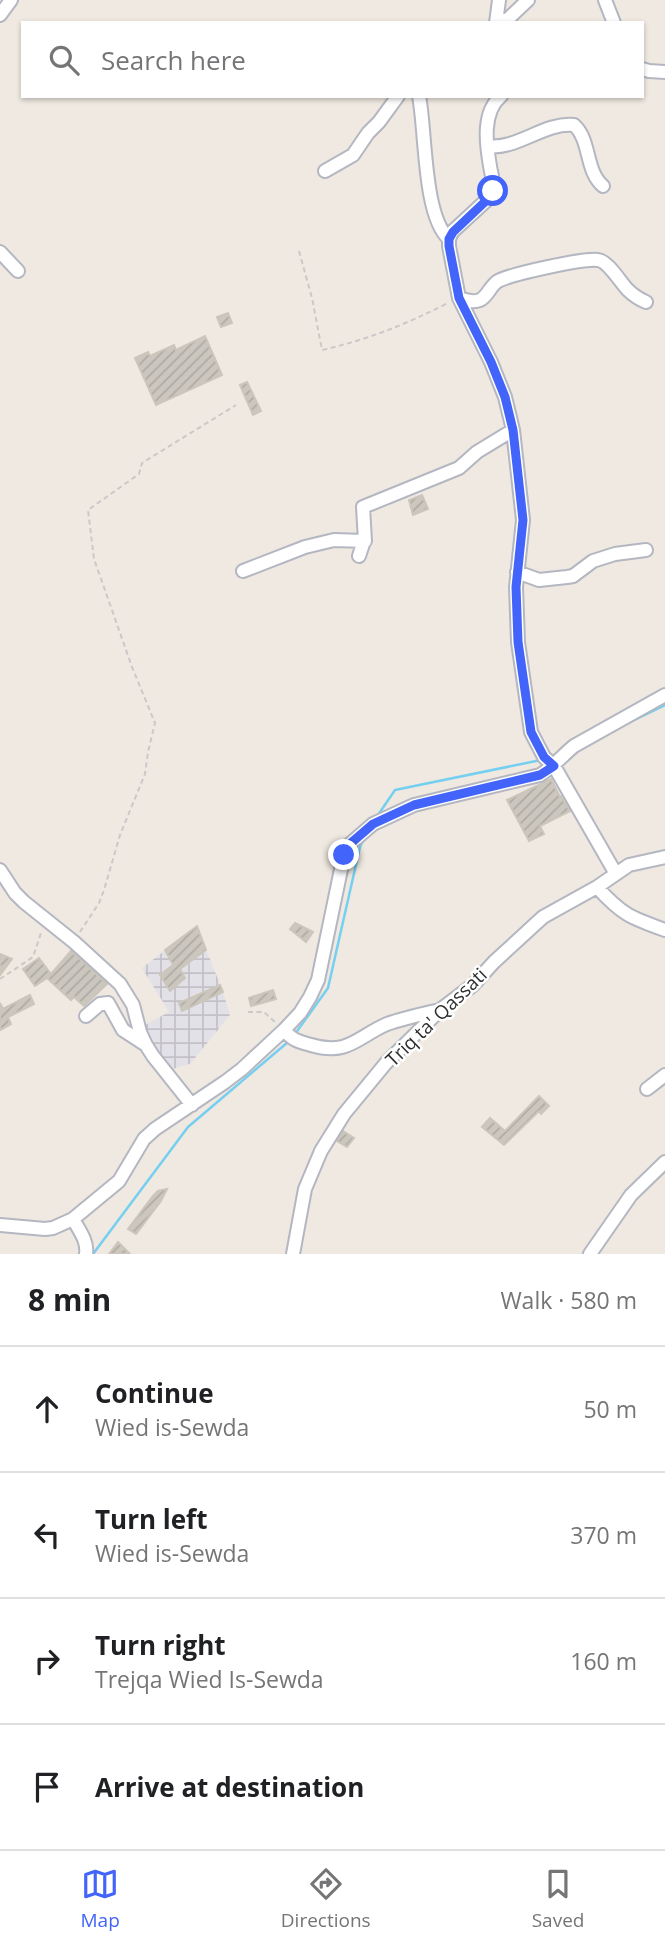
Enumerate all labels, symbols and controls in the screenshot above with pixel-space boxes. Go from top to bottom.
search box [21,21,644,98]
icon: search [45,41,83,79]
text: Search here [101,42,246,78]
route start [477,175,508,206]
route end [328,839,359,870]
street label: Triq ta' Qassati [380,962,492,1072]
text: 8 min [28,1279,111,1320]
text: Walk · 580 m [500,1284,637,1316]
text: Continue [95,1375,214,1411]
icon: ahead [28,1390,66,1428]
text: 50 m [583,1393,637,1425]
text: Wied is-Sewda [95,1411,249,1443]
text: Turn left [95,1501,207,1537]
icon: left [28,1516,66,1554]
text: 370 m [570,1519,637,1551]
text: Wied is-Sewda [95,1537,249,1569]
text: Turn right [95,1627,226,1663]
icon: right [28,1642,66,1680]
text: 160 m [570,1645,637,1677]
text: Trejqa Wied Is-Sewda [95,1663,324,1695]
icon: arrive [28,1768,66,1806]
text: Arrive at destination [95,1769,364,1805]
tab: Map [81,1865,120,1933]
tab: Directions [281,1865,371,1933]
tab: Saved [532,1865,584,1933]

